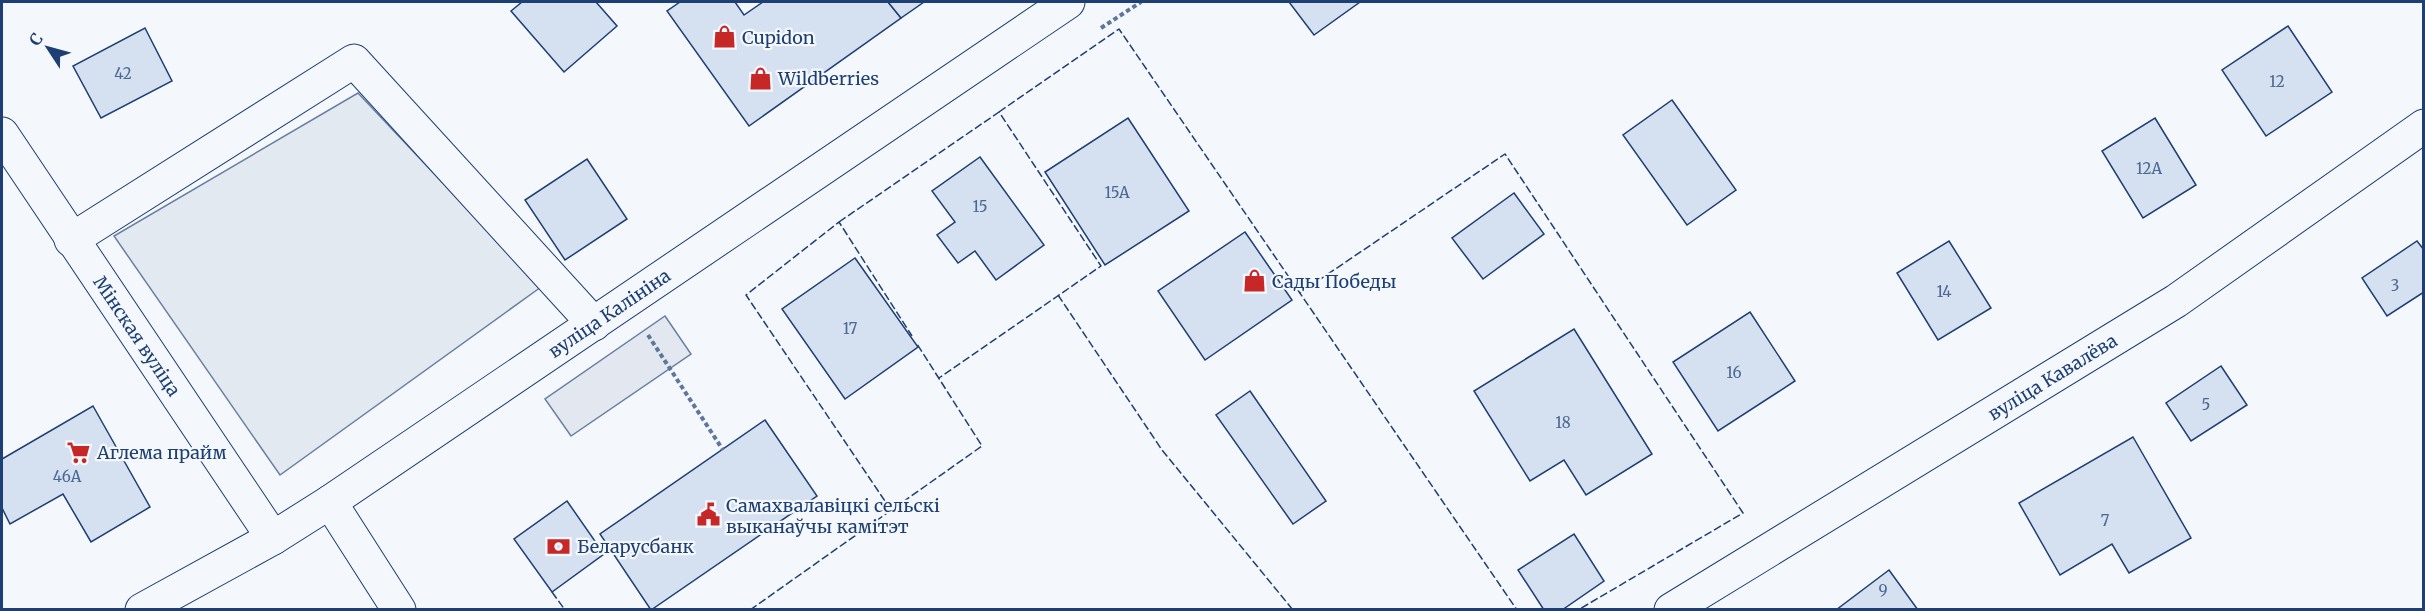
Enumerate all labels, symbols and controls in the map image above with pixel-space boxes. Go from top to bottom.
north arrow [18,18,78,78]
shop icon: Cupidon [711,24,737,50]
place label: Cupidon [742,26,815,49]
text: С [25,29,47,49]
house number: 42 [114,64,132,83]
shop icon: Wildberries [747,65,773,91]
place label: Wildberries [777,67,879,90]
house number: 12 [2269,72,2285,91]
house number: 12А [2136,159,2163,178]
house number: 15А [1104,183,1130,202]
house number: 15 [972,197,988,216]
street label: вуліца Калініна [544,263,675,362]
shop icon: Сады Победы [1241,268,1267,294]
place label: Сады Победы [1272,270,1396,293]
street label: Мінская вуліца [89,271,186,401]
house number: 3 [2391,276,2399,295]
house number: 14 [1936,282,1952,301]
house number: 17 [843,319,858,338]
street label: вуліца Кавалёва [1983,328,2121,425]
house number: 16 [1726,363,1742,382]
house number: 5 [2202,395,2210,414]
house number: 18 [1555,413,1571,432]
supermarket icon: Аглема прайм [66,439,92,465]
place label: Аглема прайм [96,441,227,464]
house number: 46А [53,467,82,486]
place label: Самахвалавіцкі сельскі выканаўчы камітэт [726,494,940,538]
public building icon: Самахвалавіцкі сельскі выканаўчы камітэт [695,502,721,528]
house number: 7 [2101,511,2110,530]
bank icon: Беларусбанк [546,533,572,559]
place label: Беларусбанк [577,535,695,558]
house number: 9 [1878,581,1888,600]

